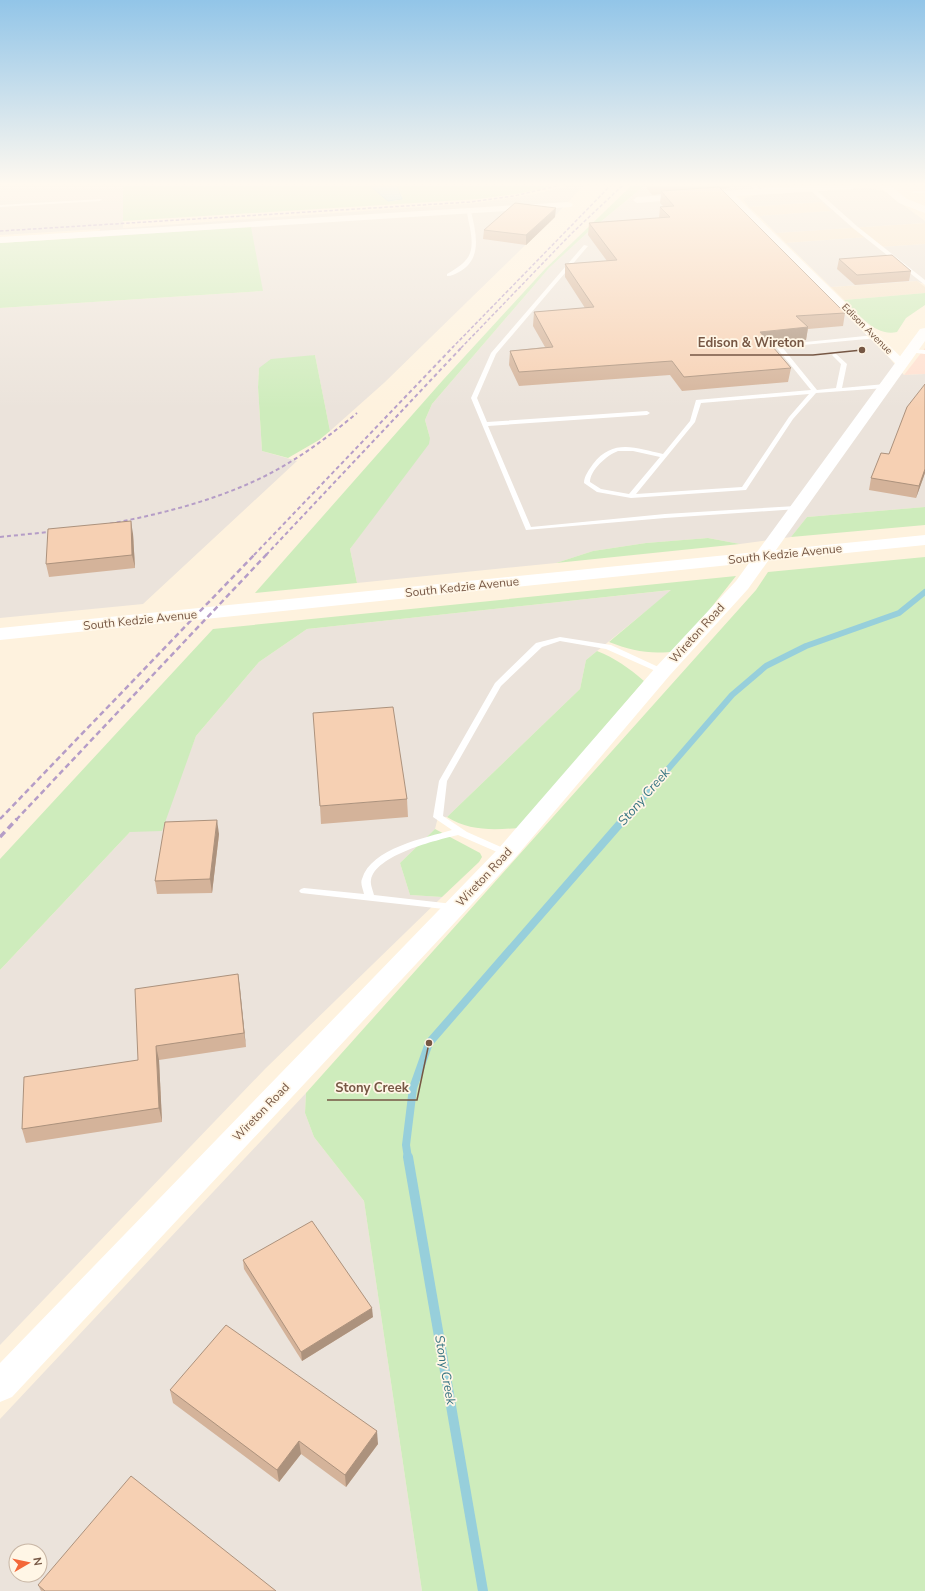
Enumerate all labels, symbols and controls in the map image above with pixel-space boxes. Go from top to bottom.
street label: Edison Avenue [839,301,895,357]
callout: Edison & Wireton [690,330,813,355]
text: Edison & Wireton [698,334,804,352]
street label: South Kedzie Avenue [727,540,843,568]
street label: South Kedzie Avenue [404,573,520,601]
street label: Wireton Road [666,600,728,666]
street label: South Kedzie Avenue [82,606,198,634]
water label: Stony Creek [614,764,674,830]
street label: Wireton Road [452,844,516,910]
callout: Stony Creek [327,1075,417,1100]
street label: Wireton Road [229,1079,293,1145]
text: Stony Creek [335,1079,410,1097]
water label: Stony Creek [430,1334,460,1407]
north arrow [8,1543,48,1583]
text: N [29,1556,45,1567]

